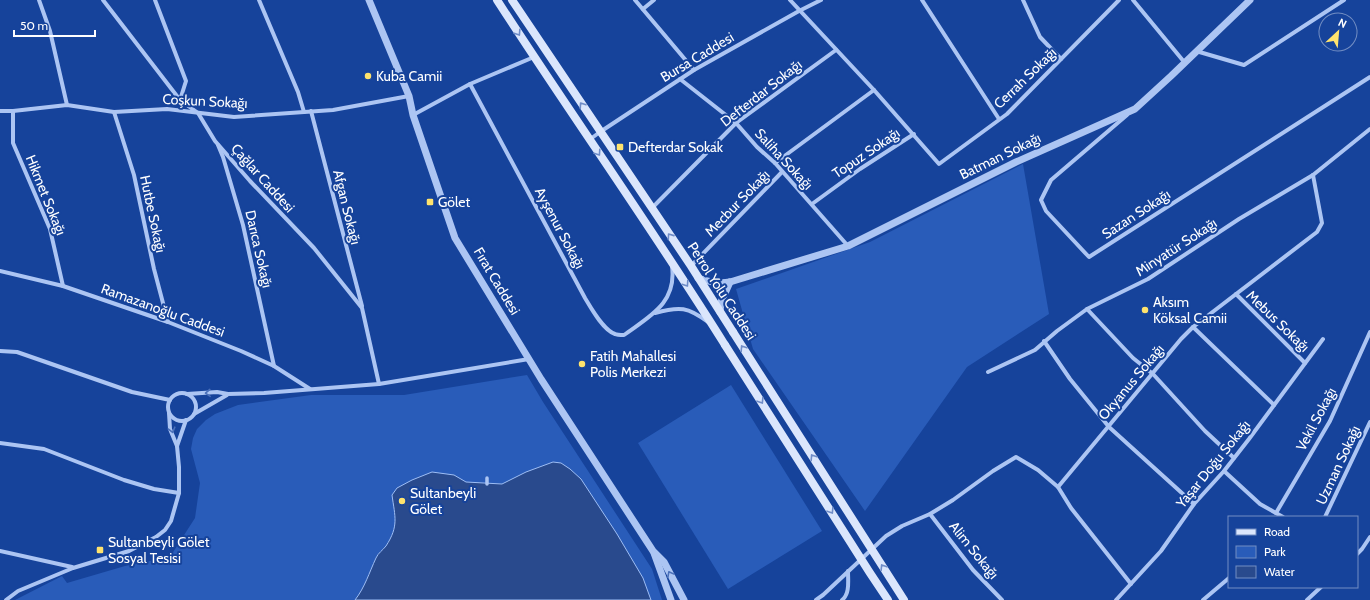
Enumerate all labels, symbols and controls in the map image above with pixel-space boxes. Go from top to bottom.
scale bar [14,12,95,38]
north arrow [1318,12,1358,52]
text: N [1336,15,1349,31]
text: 50 m [20,18,48,33]
street label: Bursa Caddesi [657,28,737,86]
one-way arrow [513,29,521,36]
street label: Cerrah Sokağı [990,44,1060,112]
street label: Defterdar Sokağı [717,55,805,131]
place label: Kuba Camii [376,67,442,85]
marker: Kuba Camii [363,71,373,81]
street label: Coşkun Sokağı [162,90,248,112]
one-way arrow [579,102,587,109]
street label: Topuz Sokağı [829,124,903,182]
street label: Saliha Sokağı [751,125,817,193]
street label: Batman Sokağı [956,129,1044,183]
place label: Defterdar Sokak [628,138,724,156]
street label: Çağlar Caddesi [227,140,299,216]
marker: Defterdar Sokak [615,142,625,152]
one-way arrow [593,149,601,156]
street label: Hikmet Sokağı [22,152,70,238]
street label: Mecbur Sokağı [701,166,773,240]
street label: Afgan Sokağı [329,168,365,246]
street label: Hutbe Sokağı [136,174,170,254]
street label: Ayşenur Sokağı [531,184,589,272]
street label: Sazan Sokağı [1098,185,1174,243]
place label: Gölet [438,193,470,211]
marker: Gölet [425,197,435,207]
street label: Darıca Sokağı [241,208,277,290]
street label: Minyatür Sokağı [1132,214,1220,280]
one-way arrow [667,233,675,240]
street label: Petrol Yolu Caddesi [684,239,760,343]
street label: Fırat Caddesi [470,244,524,318]
street label: Ramazanoğlu Caddesi [99,279,227,341]
one-way arrow [681,280,689,287]
street label: Mebus Sokağı [1243,286,1313,356]
place label: Aksım Köksal Camii [1153,293,1227,327]
marker: Aksım Köksal Camii [1140,305,1150,315]
street label: Okyanus Sokağı [1094,340,1168,424]
one-way arrow [741,345,748,352]
place label: Fatih Mahallesi Polis Merkezi [590,347,676,381]
marker: Fatih Mahallesi Polis Merkezi [577,359,587,369]
street label: Vekil Sokağı [1292,384,1340,454]
one-way arrow [205,388,211,397]
one-way arrow [756,397,764,404]
street label: Yaşar Doğu Sokağı [1171,416,1254,512]
street label: Uzman Sokağı [1312,423,1364,507]
one-way arrow [167,427,175,433]
one-way arrow [811,454,818,461]
place label: Sultanbeyli Gölet [410,484,476,518]
marker: Sultanbeyli Gölet [397,496,407,506]
one-way arrow [826,507,834,514]
legend [1228,516,1358,588]
street label: Alim Sokağı [945,518,1003,582]
text: Road [1264,524,1290,539]
place label: Sultanbeyli Gölet Sosyal Tesisi [108,533,210,567]
text: Park [1264,544,1286,559]
marker: Sultanbeyli Gölet Sosyal Tesisi [95,545,105,555]
one-way arrow [881,564,888,571]
text: Water [1264,564,1295,579]
one-way arrow [667,571,675,578]

